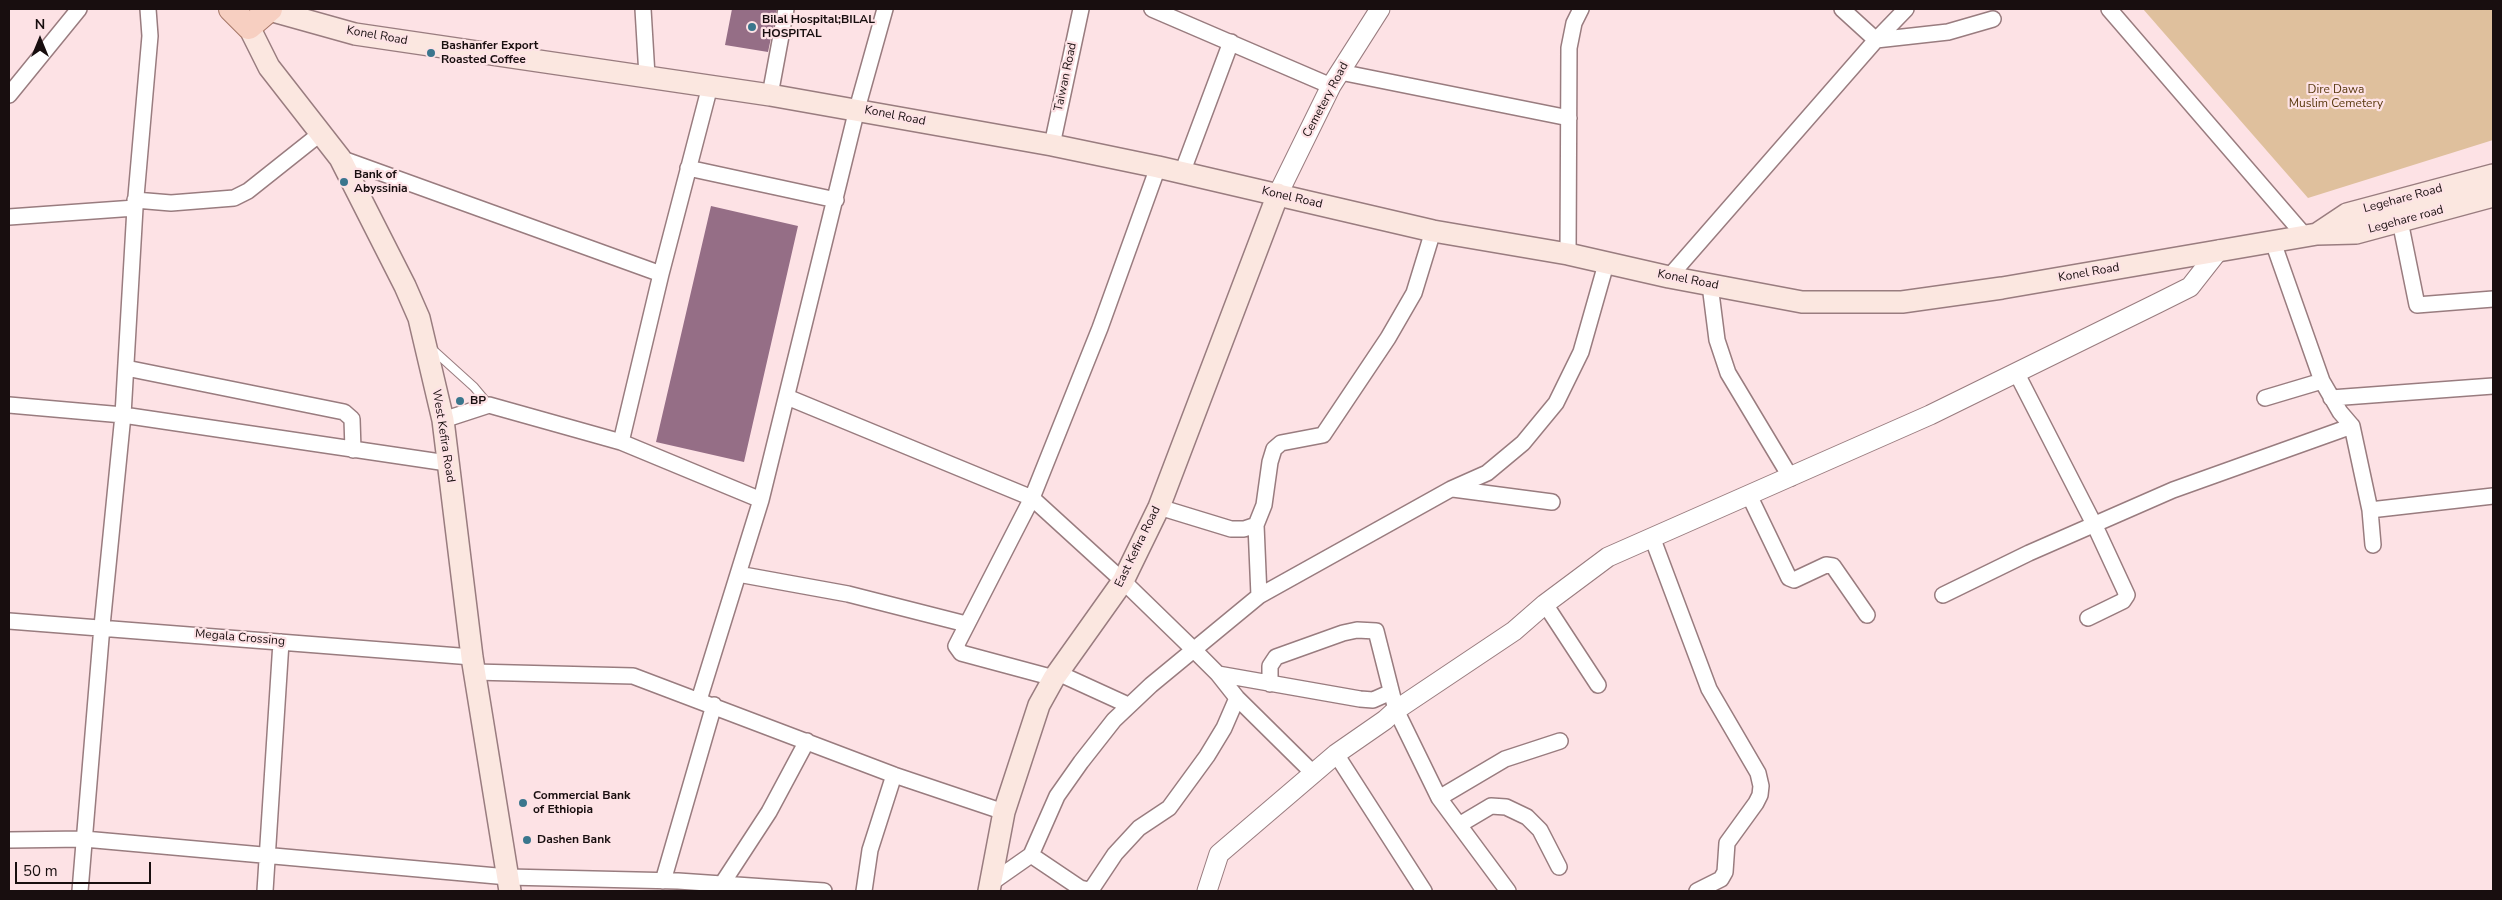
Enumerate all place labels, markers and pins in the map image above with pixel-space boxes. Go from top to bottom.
place label: Bilal Hospital;BILAL HOSPITAL [762,13,875,41]
marker: Bilal Hospital;BILAL HOSPITAL [746,21,758,33]
place label: Bashanfer Export Roasted Coffee [441,39,538,67]
marker: Bashanfer Export Roasted Coffee [425,47,437,59]
place label: Bank of Abyssinia [354,168,408,196]
marker: Bank of Abyssinia [338,176,350,188]
place label: BP [470,394,486,408]
marker: BP [454,395,466,407]
place label: Commercial Bank of Ethiopia [533,789,630,817]
marker: Commercial Bank of Ethiopia [517,797,529,809]
place label: Dashen Bank [537,833,611,847]
marker: Dashen Bank [521,834,533,846]

